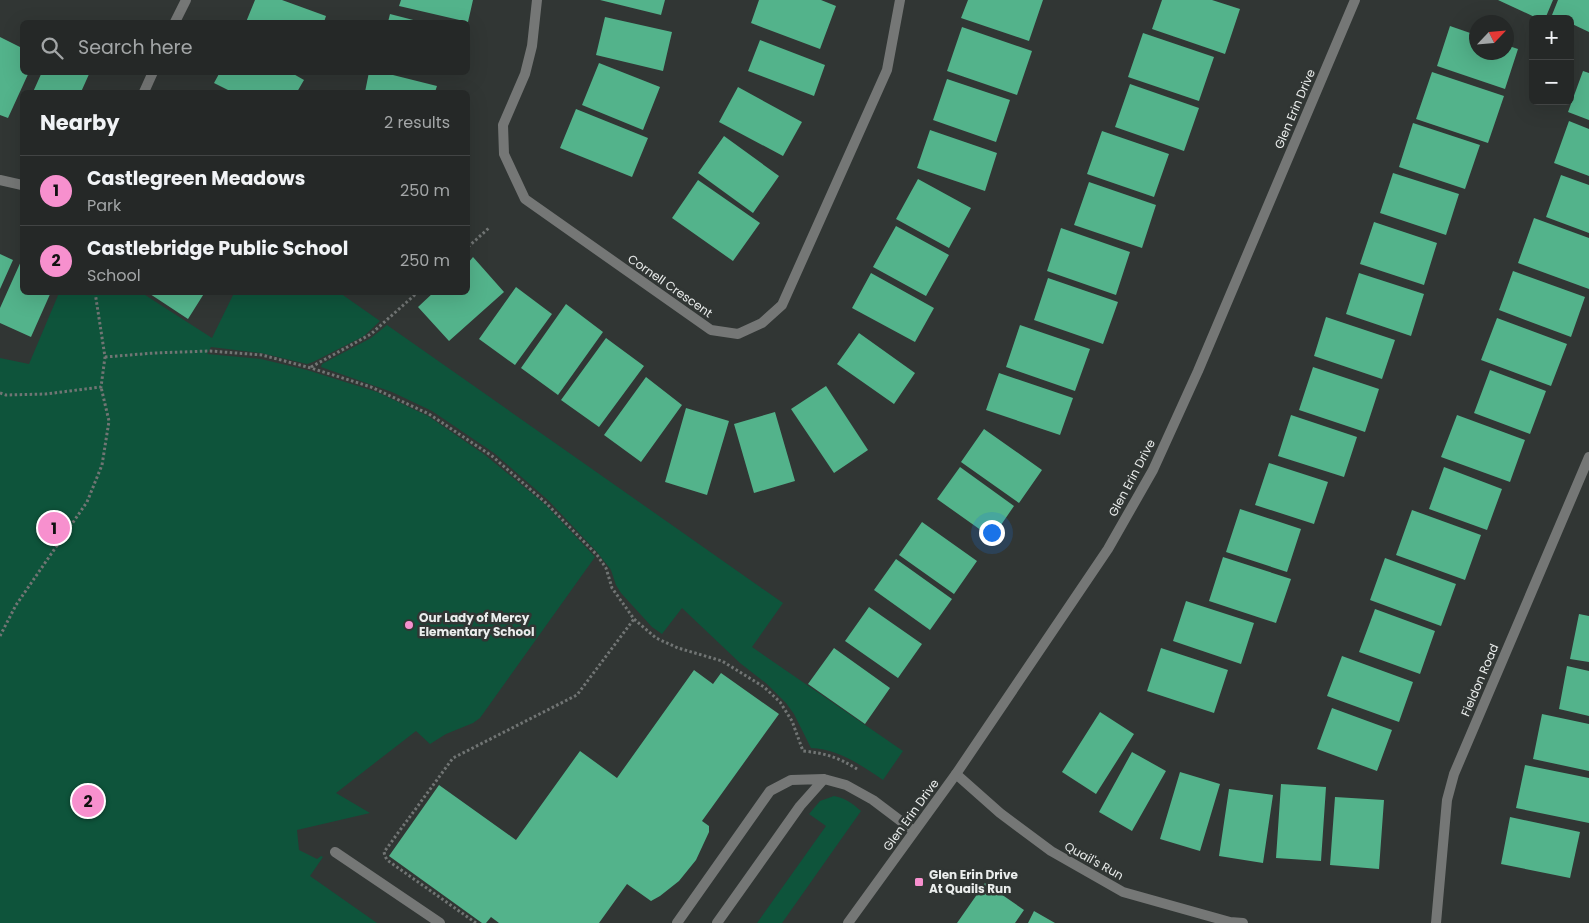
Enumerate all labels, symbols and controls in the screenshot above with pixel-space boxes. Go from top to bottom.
north arrow [1469,15,1514,60]
map controls [1529,15,1574,105]
button: + [1529,15,1574,60]
search box [20,20,470,75]
icon: search [38,34,66,62]
text: Search here [78,34,192,61]
button: − [1529,60,1574,105]
street label: Glen Erin Drive [1270,66,1319,151]
text: Nearby [40,108,120,137]
text: 2 results [384,111,450,134]
text: Castlegreen Meadows [87,165,305,192]
text: 1 [53,179,59,202]
text: 250 m [400,179,450,202]
text: Park [87,194,121,217]
text: Castlebridge Public School [87,235,348,262]
text: 2 [51,249,61,272]
text: 250 m [400,249,450,272]
street label: Cornell Crescent [625,250,716,321]
text: School [87,264,141,287]
street label: Glen Erin Drive [1104,436,1159,519]
pin: 1 [38,509,70,547]
your location [979,520,1005,546]
place label: Our Lady of Mercy Elementary School [419,609,534,640]
marker: Our Lady of Mercy Elementary School [403,619,415,631]
street label: Fieldon Road [1457,641,1502,719]
street label: Glen Erin Drive [879,775,943,854]
pin: 2 [72,782,104,820]
street label: Quail's Run [1062,837,1127,884]
place label: Glen Erin Drive At Quails Run [929,866,1018,897]
marker: Glen Erin Drive At Quails Run [913,876,925,888]

